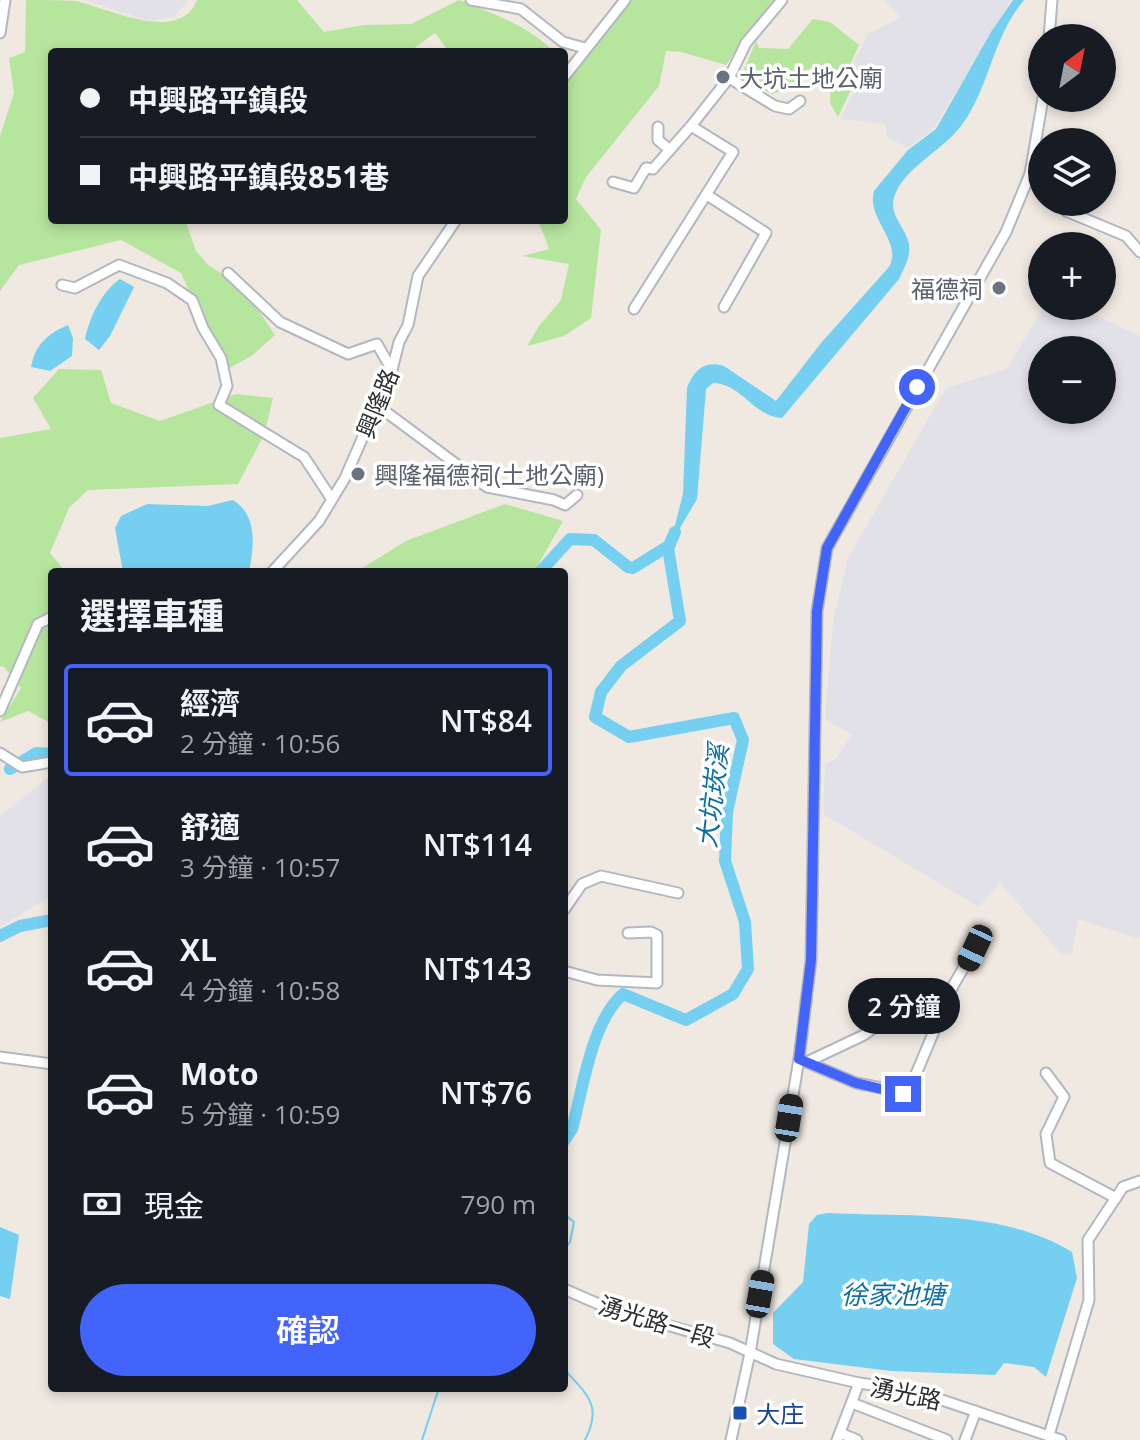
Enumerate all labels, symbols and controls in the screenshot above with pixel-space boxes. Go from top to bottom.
north arrow [1028,24,1116,112]
map controls [1028,24,1116,424]
place label: 大坑土地公廟 [739,61,883,94]
marker: 大坑土地公廟 [714,68,732,86]
text: 中興路平鎮段 [128,79,308,120]
button: layers [1028,128,1116,216]
text: 中興路平鎮段851巷 [128,156,389,197]
button: + [1028,232,1116,320]
place label: 福德祠 [911,272,983,305]
marker: 福德祠 [990,279,1008,297]
button: − [1028,336,1116,424]
street label: 興隆路 [348,363,406,443]
route start [899,369,935,405]
place label: 興隆福德祠(土地公廟) [374,458,604,491]
marker: 興隆福德祠(土地公廟) [349,465,367,483]
text: 選擇車種 [80,591,224,640]
text: 經濟 [180,682,240,723]
icon: car [84,684,156,756]
text: NT$84 [440,700,532,741]
text: 2 分鐘 · 10:56 [180,725,340,761]
water label: 大坑崁溪 [688,738,737,850]
text: 舒適 [180,806,240,847]
icon: car [84,808,156,880]
text: NT$114 [423,824,532,865]
text: 3 分鐘 · 10:57 [180,849,340,885]
car [954,921,996,975]
text: XL [180,929,217,970]
icon: car [84,932,156,1004]
text: NT$143 [423,948,532,989]
text: 4 分鐘 · 10:58 [180,972,340,1008]
callout: 2 分鐘 [847,978,959,1034]
text: 2 分鐘 [867,988,941,1024]
text: Moto [180,1053,258,1094]
icon: car [84,1056,156,1128]
text: NT$76 [440,1072,532,1113]
route end [885,1076,921,1112]
car [773,1092,805,1144]
text: 5 分鐘 · 10:59 [180,1096,340,1132]
icon: cash [80,1182,124,1226]
text: 現金 [144,1185,204,1226]
text: 790 m [461,1186,536,1222]
car [744,1268,776,1320]
water label: 徐家池塘 [841,1276,949,1312]
button: 確認 [80,1284,536,1376]
street label: 湧光路一段 [595,1288,719,1354]
street label: 湧光路 [867,1369,945,1417]
place label: 大庄 [756,1397,804,1430]
marker: 大庄 [731,1404,749,1422]

